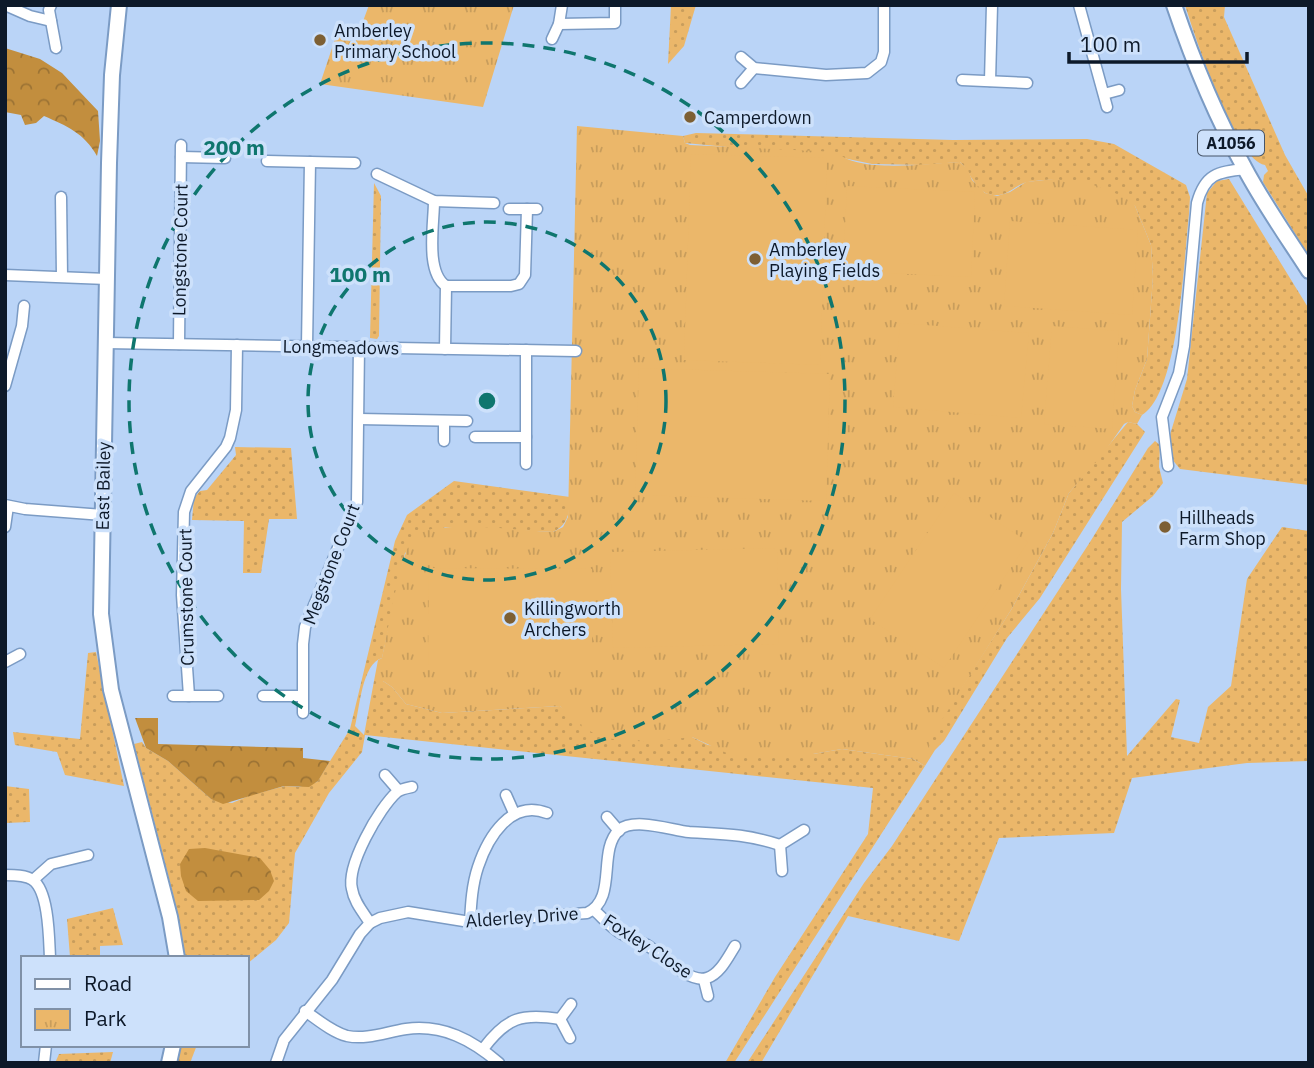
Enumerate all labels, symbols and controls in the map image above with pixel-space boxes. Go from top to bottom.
place label: Amberley Primary School [334,19,456,63]
scale bar [1069,21,1248,65]
text: 100 m [1080,30,1141,58]
marker: Amberley Primary School [312,32,328,48]
place label: Camperdown [704,106,812,129]
marker: Camperdown [682,109,698,125]
road number: A1056 [1198,130,1264,155]
text: 200 m [203,133,265,161]
street label: Longstone Court [167,184,193,316]
place label: Amberley Playing Fields [769,238,880,282]
marker: Amberley Playing Fields [747,251,763,267]
text: 100 m [329,260,391,288]
street label: Longmeadows [282,334,400,360]
centre of rings [475,389,499,413]
street label: East Bailey [91,441,115,531]
street label: Megstone Court [297,500,365,628]
place label: Hillheads Farm Shop [1179,506,1266,550]
marker: Hillheads Farm Shop [1157,519,1173,535]
street label: Crumstone Court [173,528,199,666]
place label: Killingworth Archers [524,597,621,641]
marker: Killingworth Archers [502,610,518,626]
street label: Alderley Drive [465,902,579,932]
street label: Foxley Close [599,909,697,983]
legend [21,956,248,1047]
text: Road [84,969,132,997]
text: Park [84,1004,127,1032]

